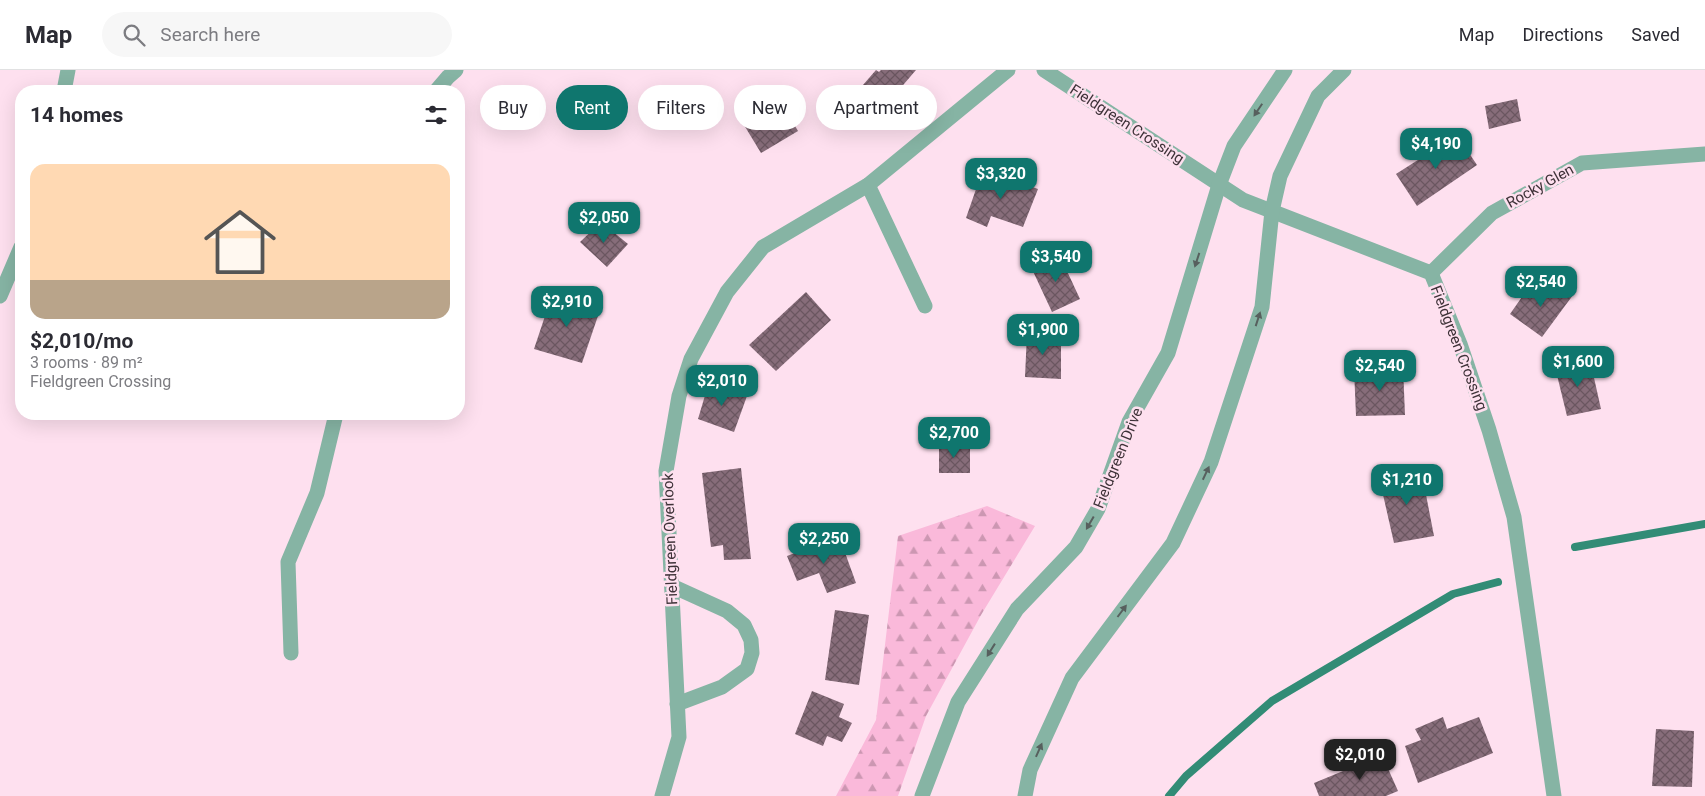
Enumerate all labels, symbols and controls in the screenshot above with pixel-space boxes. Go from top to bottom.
search box [102,12,452,57]
text: Map [25,21,72,49]
icon: search [120,21,148,49]
text: Search here [160,23,260,46]
text: Map [1459,24,1494,45]
text: Directions [1522,24,1603,45]
text: Saved [1631,24,1680,45]
street label: Fieldgreen Crossing [1067,80,1187,168]
chip: Buy [480,85,546,130]
chip: Rent [556,85,628,130]
chip: Filters [638,85,724,130]
chip: New [734,85,806,130]
chip: Apartment [816,85,937,130]
icon: filters [422,101,450,129]
text: 14 homes [30,103,123,127]
one-way arrow [1253,104,1263,117]
pin: $4,190 [1395,128,1477,170]
text: $4,190 [1411,134,1461,153]
pin: $3,320 [960,158,1042,200]
street label: Rocky Glen [1503,160,1577,212]
text: $3,320 [976,164,1026,183]
icon: home [195,197,285,287]
pin: $2,050 [563,202,645,244]
text: $2,050 [579,208,629,227]
pin: $3,540 [1015,240,1097,283]
text: $3,540 [1031,247,1081,266]
one-way arrow [1193,252,1200,267]
pin: $2,540 [1500,266,1582,308]
text: $2,540 [1516,272,1566,291]
street label: Fieldgreen Crossing [1427,283,1491,413]
pin: $2,910 [526,286,608,328]
text: $2,910 [542,292,592,311]
one-way arrow [1254,311,1262,326]
pin: $1,900 [1002,314,1084,356]
text: $1,900 [1018,320,1068,339]
text: $2,010/mo [30,329,133,353]
pin: $1,600 [1537,346,1619,388]
pin: $2,540 [1339,350,1421,392]
text: $1,600 [1553,352,1603,371]
text: 3 rooms · 89 m² [30,353,143,372]
text: $2,540 [1355,356,1405,375]
pin: $2,010 [681,364,763,407]
text: $2,010 [697,371,747,390]
text: Fieldgreen Crossing [30,372,171,391]
street label: Fieldgreen Drive [1090,405,1146,511]
pin: $2,700 [913,416,995,459]
text: $2,700 [929,423,979,442]
pin: $1,210 [1366,464,1448,506]
one-way arrow [1202,466,1210,480]
text: $1,210 [1382,470,1432,489]
street label: Fieldgreen Overlook [659,472,681,605]
one-way arrow [1085,516,1094,529]
pin: $2,250 [783,522,865,565]
text: $2,250 [799,529,849,548]
one-way arrow [1117,604,1127,618]
one-way arrow [986,644,995,657]
pin: $2,010 [1319,738,1401,781]
one-way arrow [1036,743,1044,757]
text: $2,010 [1335,745,1385,764]

